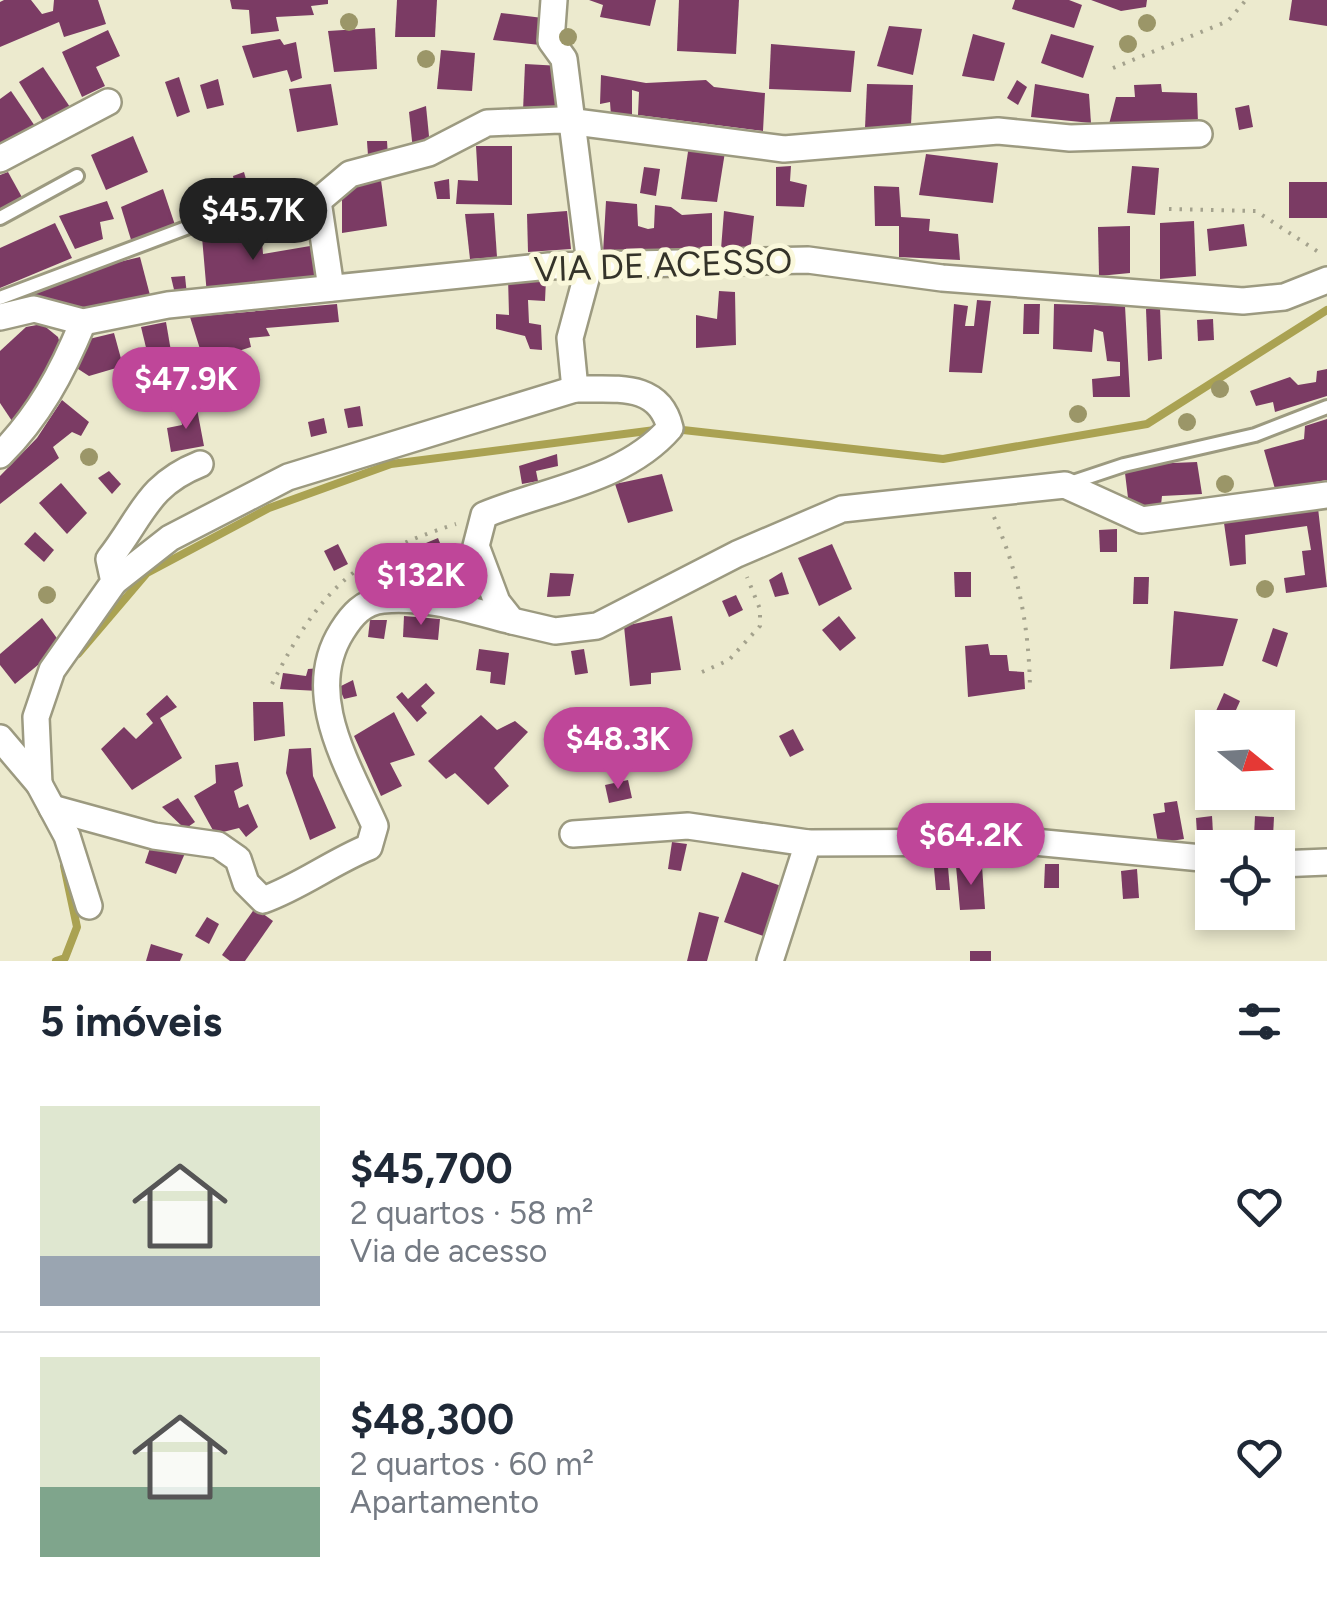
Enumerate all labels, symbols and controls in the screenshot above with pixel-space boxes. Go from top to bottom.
pin: $45.7K [172,178,334,263]
text: $45.7K [201,191,305,229]
street label: VIA DE ACESSO [533,240,793,290]
pin: $47.9K [105,347,267,432]
text: $47.9K [134,360,238,398]
pin: $132K [351,543,491,628]
text: $132K [377,556,465,594]
pin: $48.3K [537,707,699,792]
north arrow [1195,710,1295,810]
map controls [1195,710,1295,930]
text: $48.3K [566,720,670,758]
pin: $64.2K [890,803,1052,888]
text: $64.2K [919,816,1023,854]
button: locate [1195,830,1295,930]
icon: filters [1232,994,1287,1049]
text: 5 imóveis [40,996,222,1047]
text: $45,700 [350,1143,513,1194]
icon: home [120,1146,240,1266]
icon: heart [1232,1179,1287,1234]
text: 2 quartos · 58 m² [350,1194,593,1232]
text: Via de acesso [350,1232,547,1270]
text: $48,300 [350,1394,514,1445]
icon: home [120,1397,240,1517]
icon: heart [1232,1430,1287,1485]
text: 2 quartos · 60 m² [350,1445,594,1483]
text: Apartamento [350,1483,539,1521]

